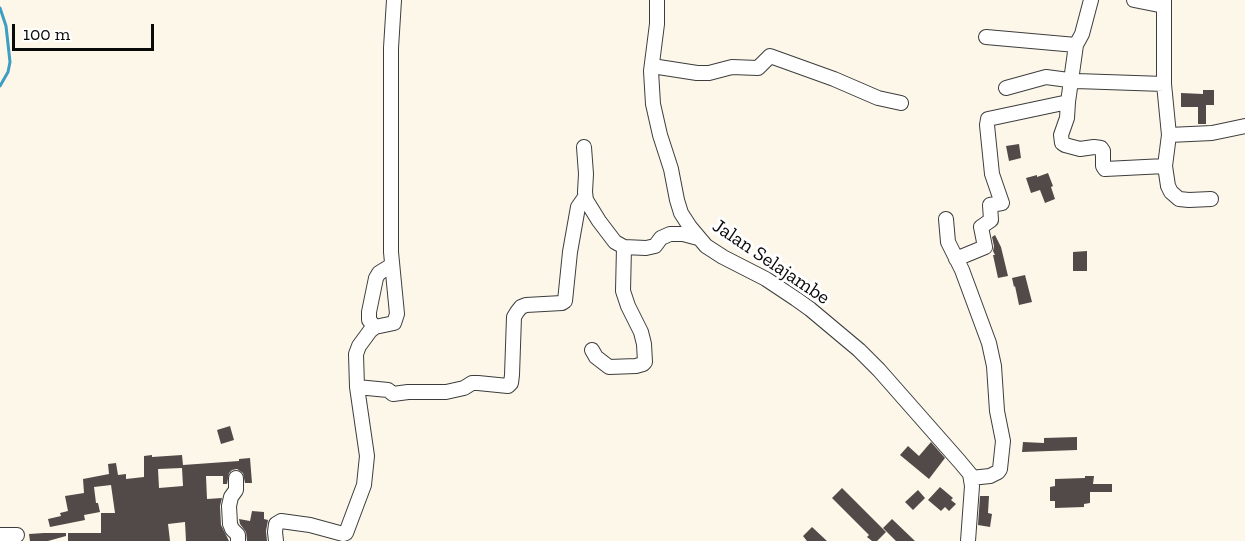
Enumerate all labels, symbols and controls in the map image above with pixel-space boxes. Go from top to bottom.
scale bar [15,12,158,50]
text: 100 m [23,23,70,45]
street label: Jalan Selajambe [708,214,834,310]

